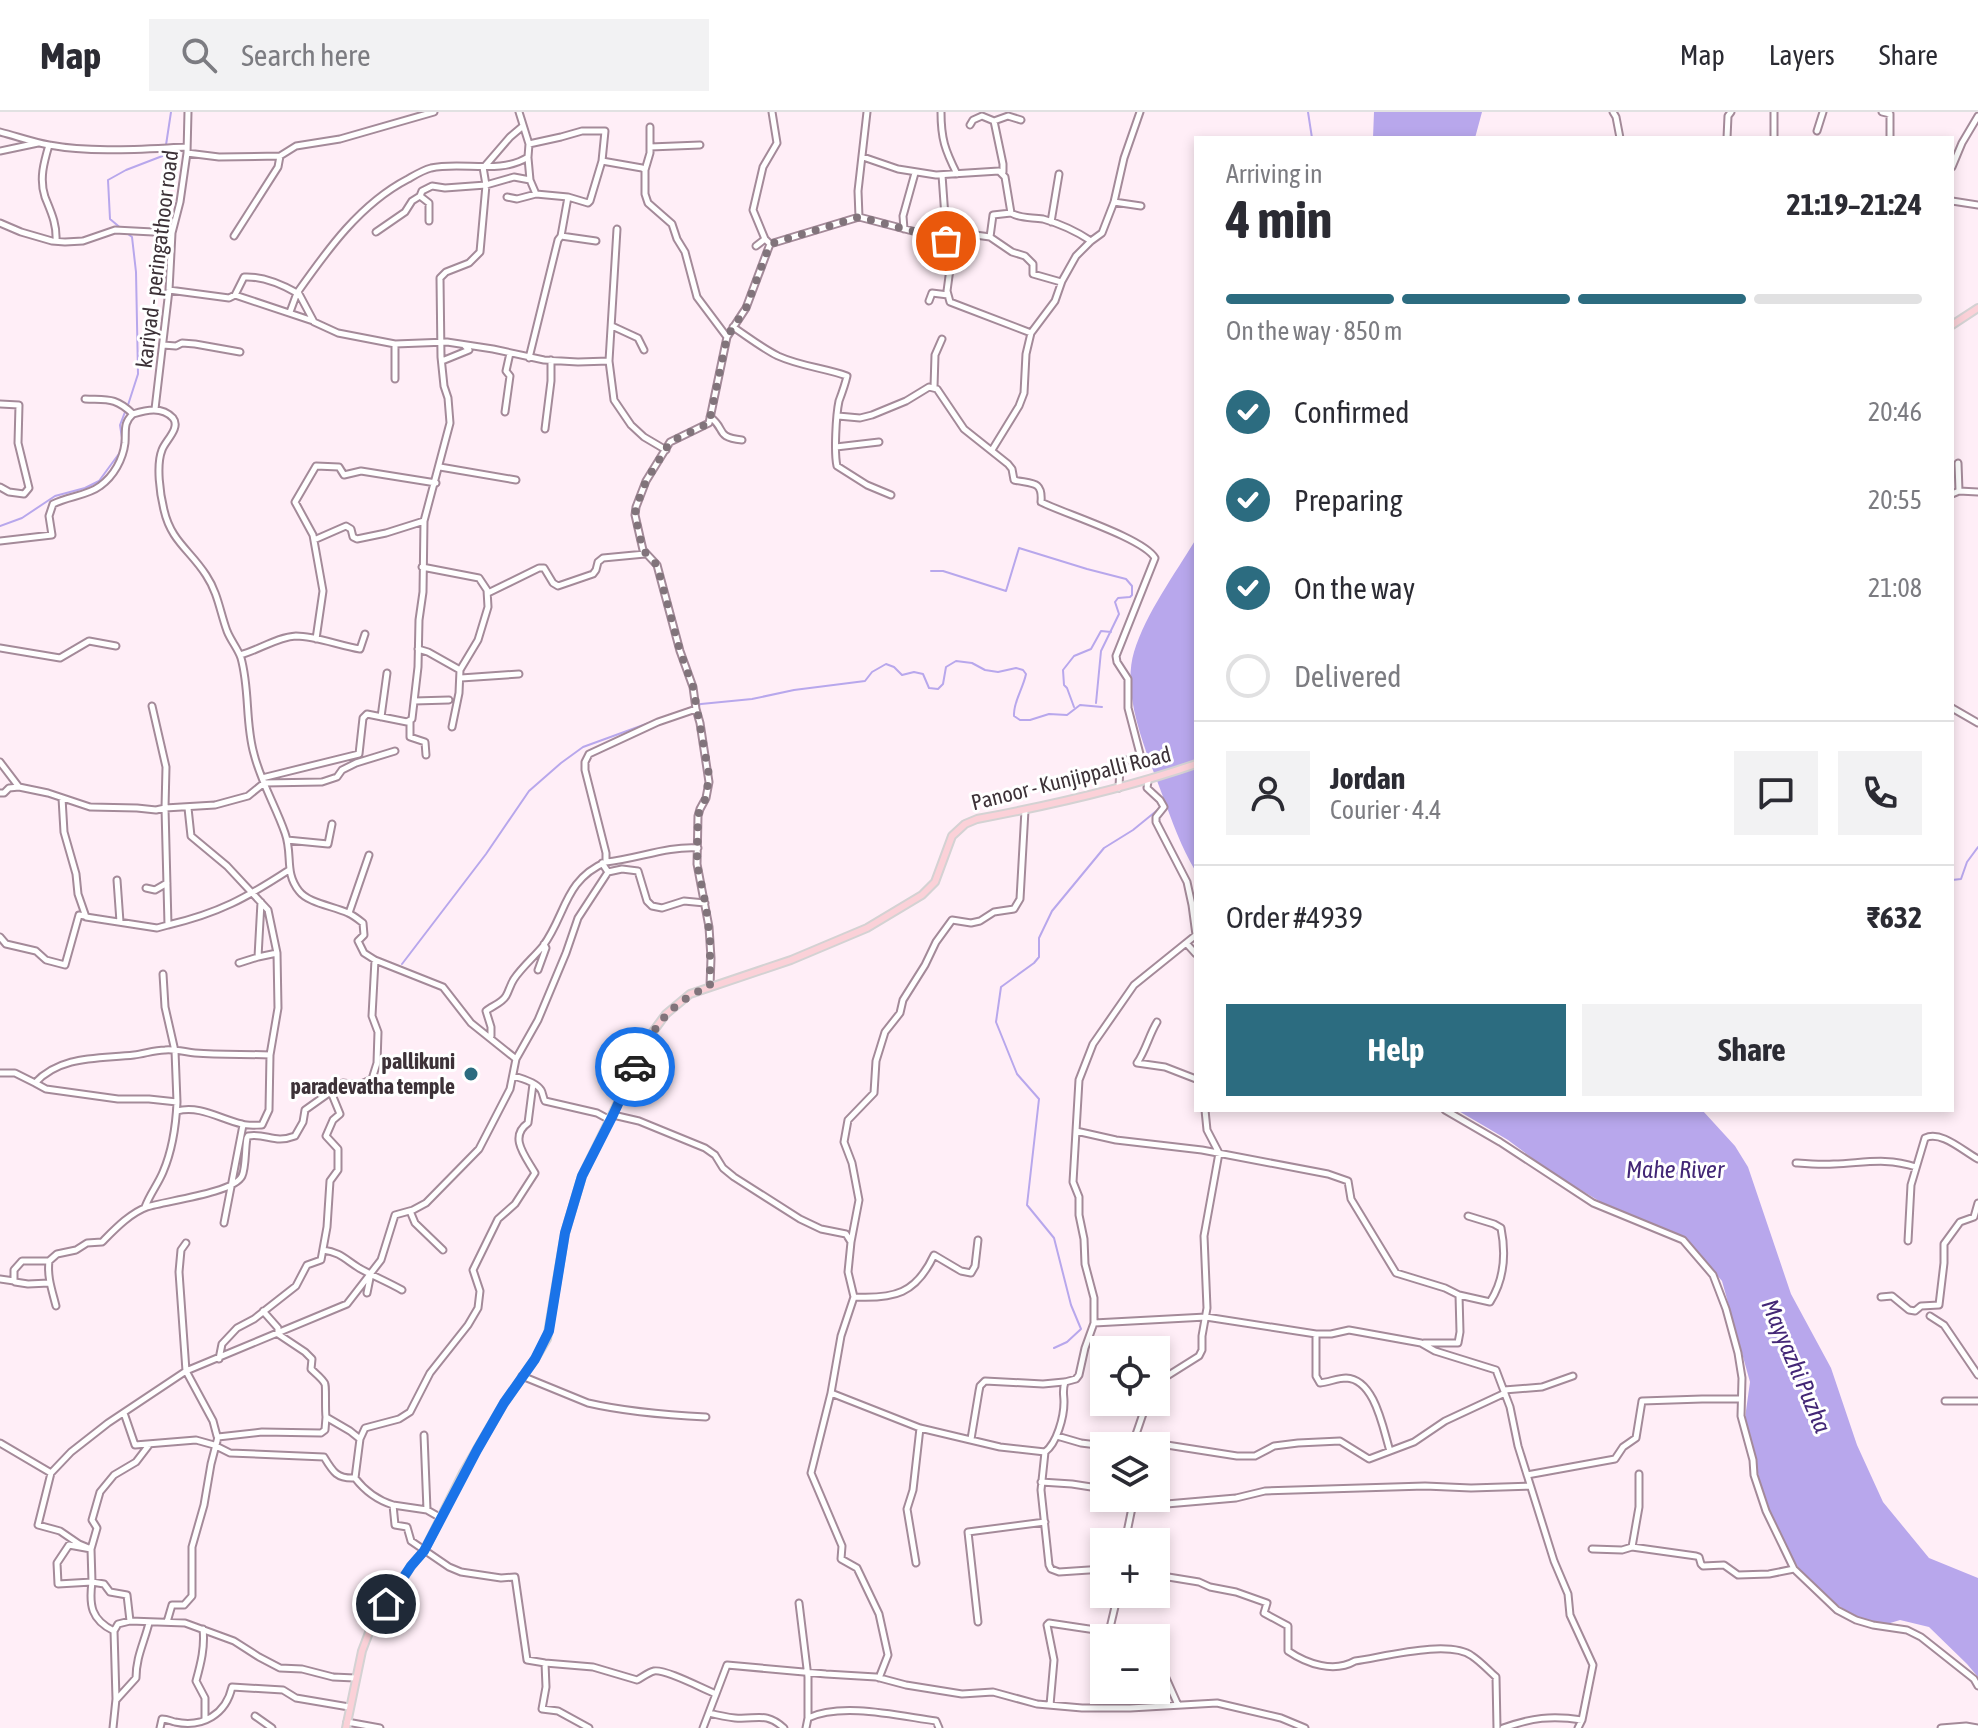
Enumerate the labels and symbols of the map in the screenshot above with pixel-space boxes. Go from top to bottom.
street label: kariyad - peringathoor road [131,149,183,369]
pin [912,207,980,275]
street label: Panoor - Kunjippalli Road [969,741,1173,815]
courier [595,1027,675,1107]
place label: pallikuni paradevatha temple [291,1048,455,1099]
marker: pallikuni paradevatha temple [462,1065,480,1083]
water label: Mahe River [1626,1156,1725,1183]
water label: Mayyazhi Puzha [1756,1295,1837,1436]
pin [352,1570,420,1638]

